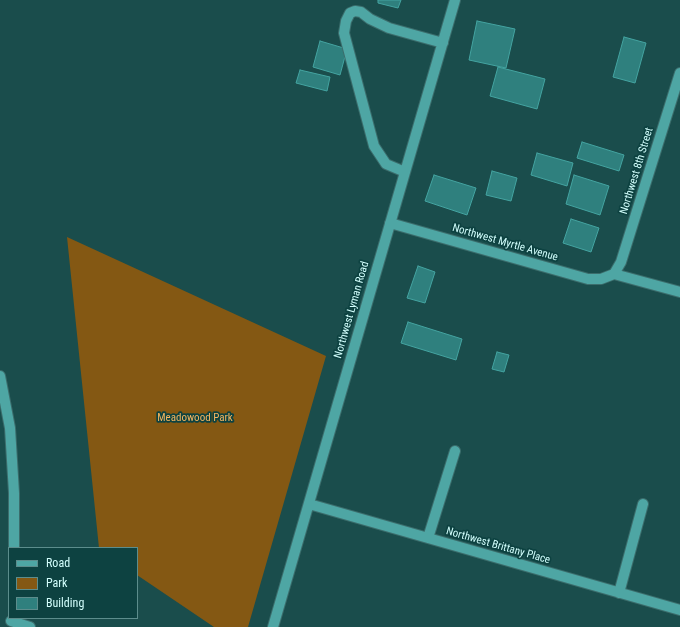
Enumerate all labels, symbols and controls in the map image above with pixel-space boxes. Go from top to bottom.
street label: Northwest 8th Street [618,126,656,216]
street label: Northwest Myrtle Avenue [451,222,559,264]
street label: Northwest Lyman Road [332,260,372,360]
park label: Meadowood Park [157,411,233,425]
street label: Northwest Brittany Place [444,525,552,567]
legend [8,547,138,619]
text: Road [46,556,70,570]
text: Park [46,576,67,590]
text: Building [46,596,84,610]

